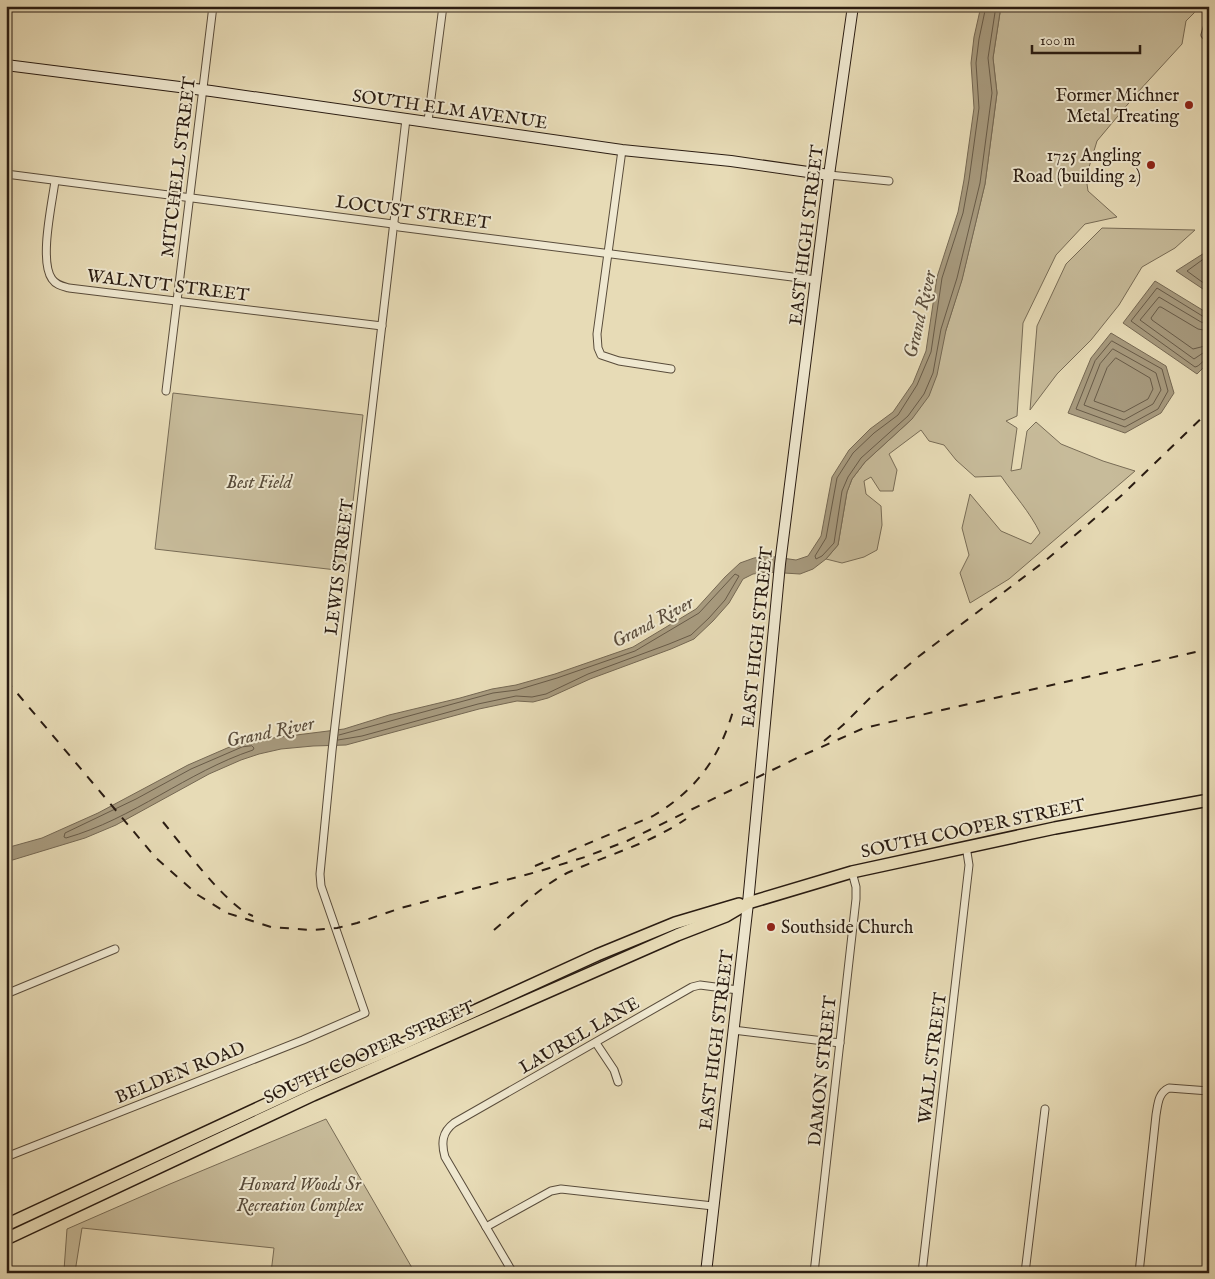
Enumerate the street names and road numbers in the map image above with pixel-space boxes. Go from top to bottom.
street label: MITCHELL STREET [157,75,202,259]
street label: SOUTH ELM AVENUE [351,85,549,136]
street label: EAST HIGH STREET [785,144,830,327]
street label: LOCUST STREET [334,191,492,236]
street label: WALNUT STREET [85,265,250,308]
street label: LEWIS STREET [321,498,360,637]
street label: EAST HIGH STREET [738,546,779,729]
street label: SOUTH COOPER STREET [859,794,1088,865]
street label: EAST HIGH STREET [695,949,740,1132]
street label: WALL STREET [914,991,953,1125]
street label: LAUREL LANE [515,993,644,1080]
street label: DAMON STREET [804,995,843,1148]
street label: SOUTH COOPER STREET [260,996,479,1110]
street label: BELDEN ROAD [112,1037,249,1110]

